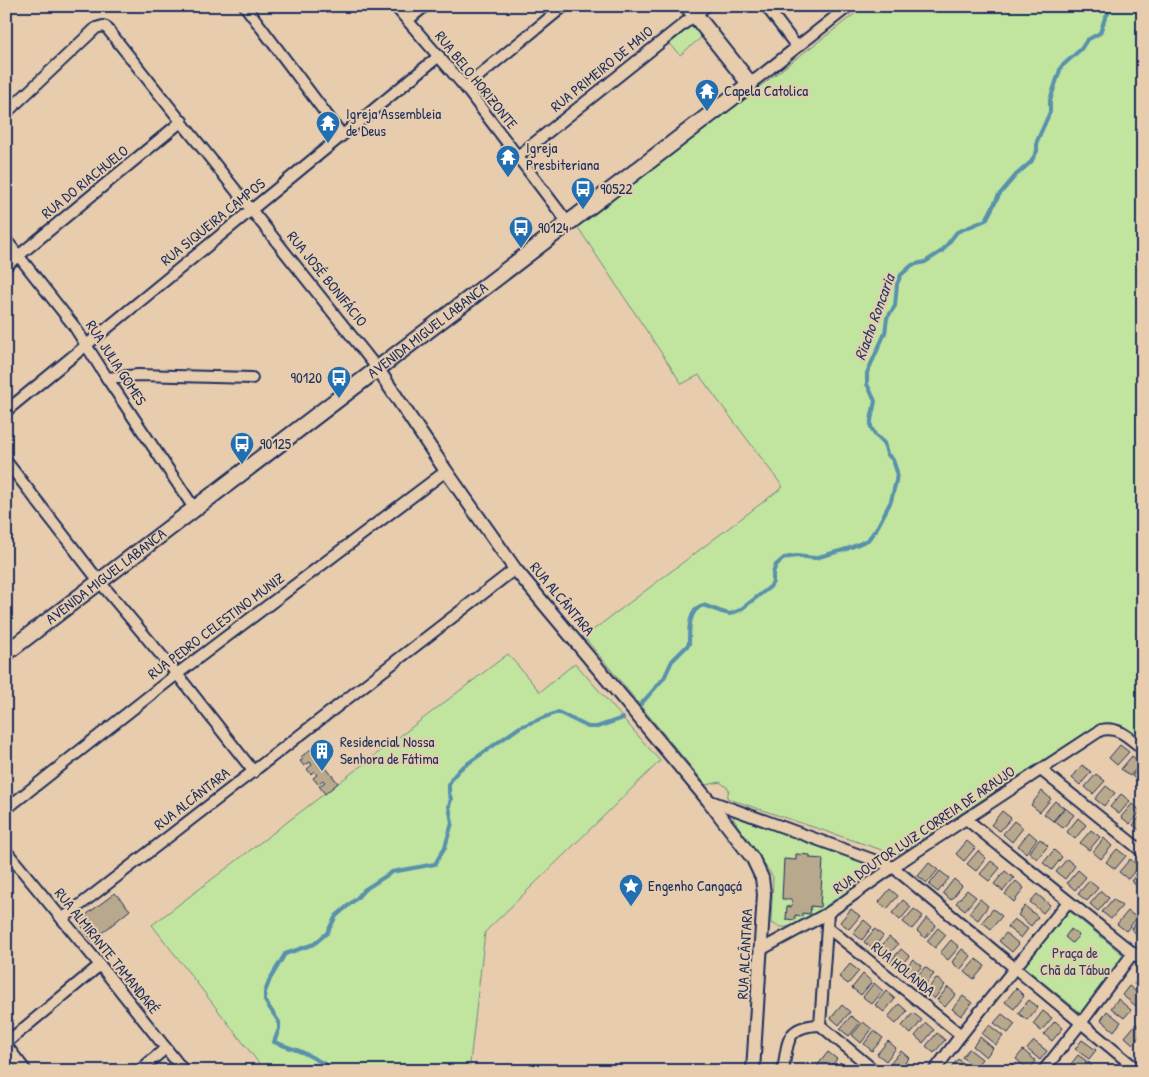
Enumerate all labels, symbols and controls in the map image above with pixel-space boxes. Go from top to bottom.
street label: RUA PRIMEIRO DE MAIO [546,21,657,117]
street label: RUA BELO HORIZONTE [430,26,523,133]
temple icon: Capela Catolica [694,78,720,112]
place label: Capela Catolica [724,80,808,101]
place label: Igreja Assembleia de Deus [346,103,441,141]
temple icon: Igreja Assembleia de Deus [315,110,341,144]
place label: Igreja Presbiteriana [526,137,599,175]
street label: RUA DO RIACHUELO [37,140,133,223]
temple icon: Igreja Presbiteriana [495,144,521,178]
street label: RUA SIQUEIRA CAMPOS [156,173,269,270]
bus stop icon: 90522 [570,176,596,210]
place label: 90522 [600,178,633,199]
bus stop icon: 90124 [508,215,534,249]
place label: 90124 [538,217,569,238]
street label: RUA JOSÉ BONIFÁCIO [282,227,372,331]
water label: Riacho Roncaria [848,270,900,363]
street label: AVENIDA MIGUEL LABANCA [363,277,493,383]
street label: RUA JULIA GOMES [81,316,152,409]
bus stop icon: 90120 [326,365,352,399]
place label: 90120 [291,367,322,388]
bus stop icon: 90125 [229,431,255,465]
place label: 90125 [260,433,292,454]
street label: AVENIDA MIGUEL LABANCA [41,523,171,629]
street label: RUA ALCÂNTARA [525,557,600,641]
street label: RUA PEDRO CELESTINO MUNIZ [143,567,289,684]
place label: Residencial Nossa Senhora de Fátima [340,731,439,769]
building icon: Residencial Nossa Senhora de Fátima [309,738,335,772]
street label: RUA DOUTOR LUIZ CORREIA DE ARAUJO [829,761,1019,899]
street label: RUA ALCÂNTARA [149,762,234,835]
place icon: Engenho Cangaçá [618,873,644,907]
place label: Engenho Cangaçá [648,875,742,896]
street label: RUA ALMIRANTE TAMANDARÉ [50,883,165,1019]
street label: RUA ALCÂNTARA [732,907,757,1000]
street label: RUA HOLANDA [867,936,940,1001]
park label: Praça de Chã da Tábua [1040,942,1110,980]

